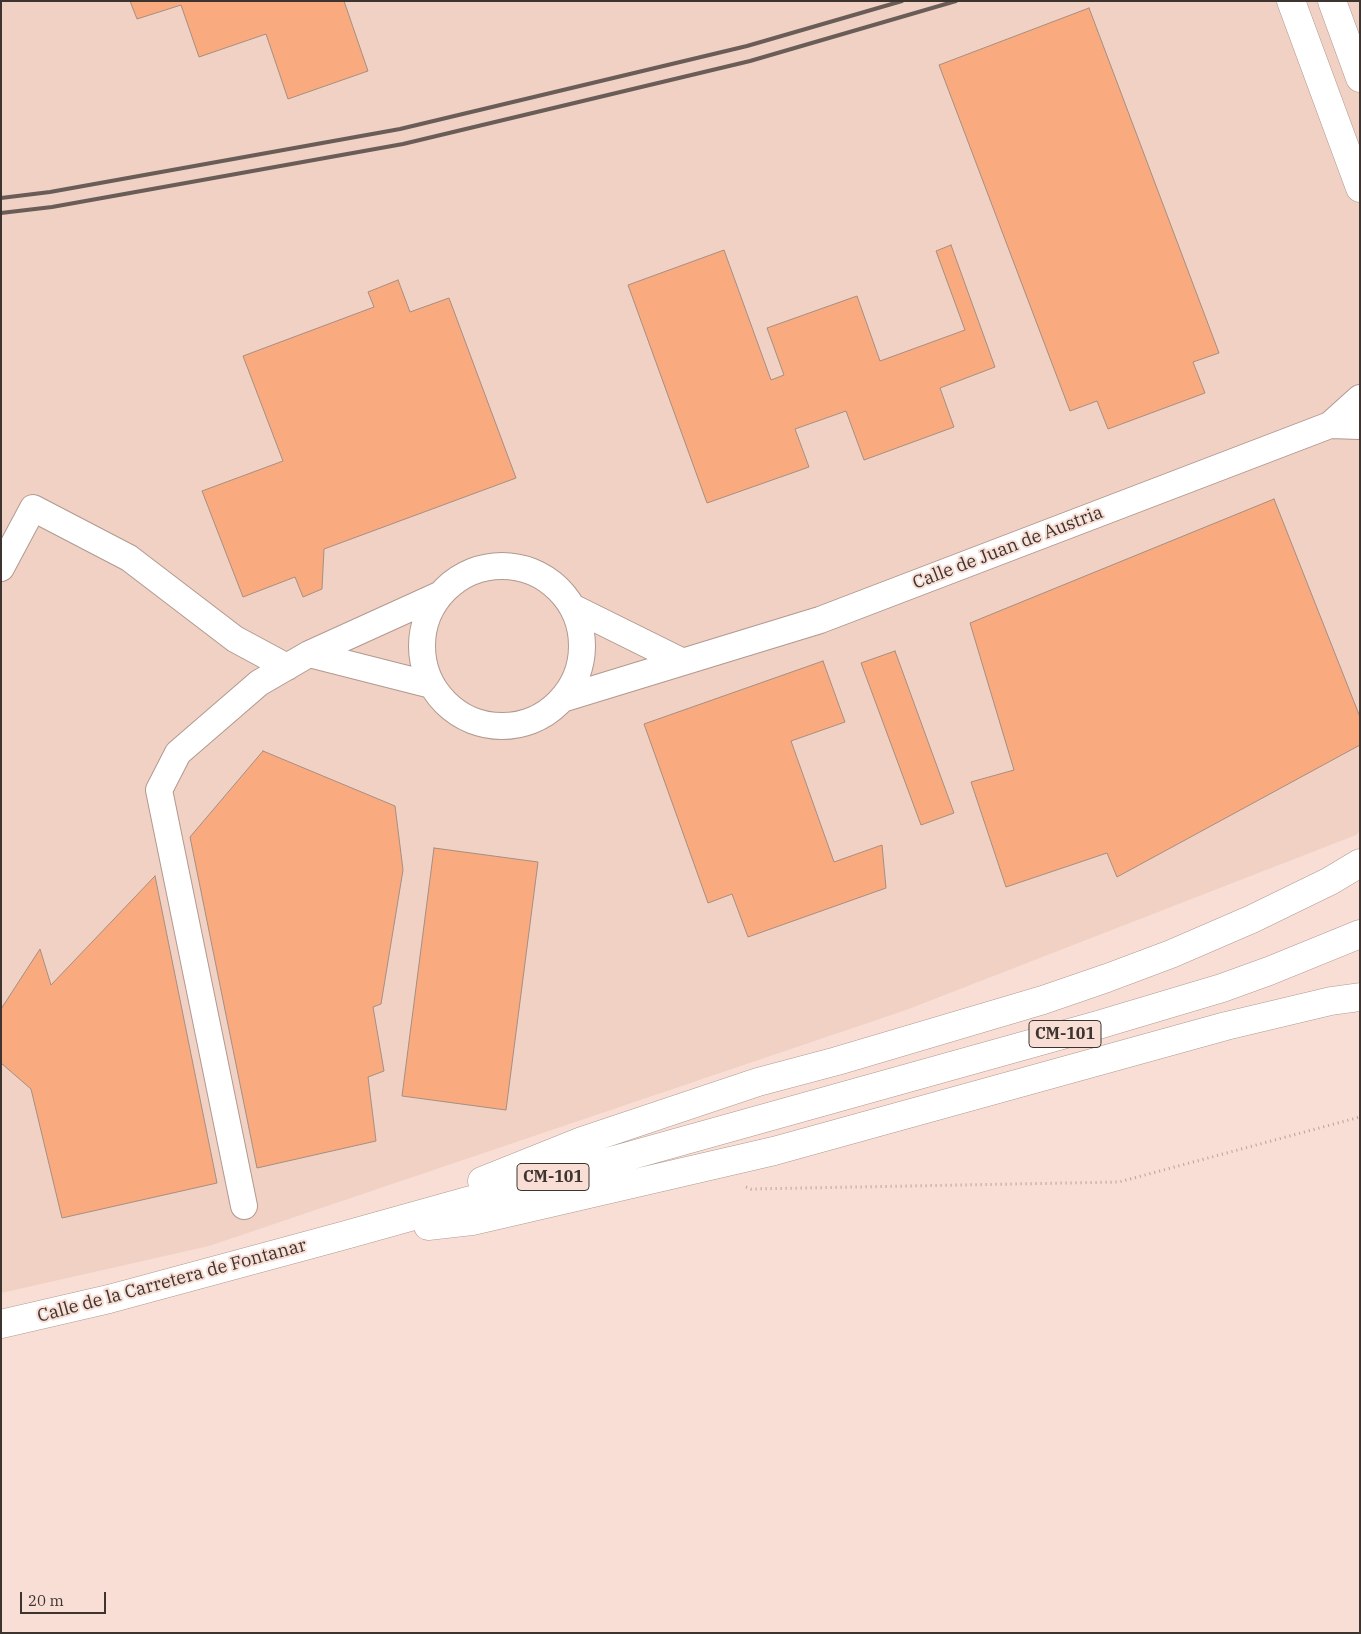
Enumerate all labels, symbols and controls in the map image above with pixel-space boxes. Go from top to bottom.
street label: Calle de Juan de Austria [910,502,1106,594]
road number: CM-101 [1029,1021,1101,1048]
road number: CM-101 [517,1164,589,1190]
street label: Calle de la Carretera de Fontanar [35,1235,309,1327]
scale bar [22,1582,109,1614]
text: 20 m [28,1591,64,1610]

